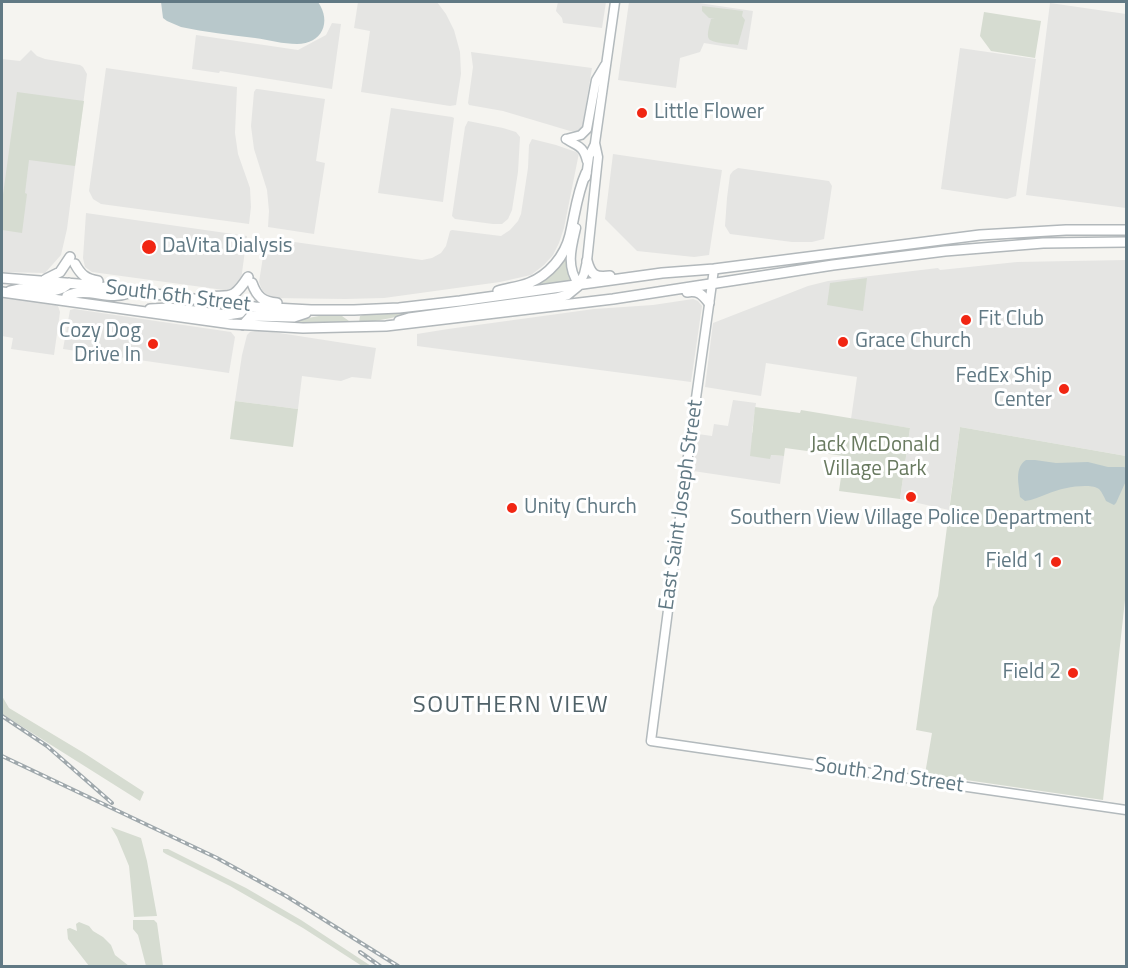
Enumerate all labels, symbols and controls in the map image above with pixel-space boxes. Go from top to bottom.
place label: Little Flower [654,100,764,126]
marker: Little Flower [635,106,649,120]
place label: DaVita Dialysis [162,234,293,260]
marker: DaVita Dialysis [140,238,158,256]
street label: South 6th Street [104,276,252,318]
place label: Fit Club [978,307,1044,333]
marker: Fit Club [959,313,973,327]
place label: Cozy Dog Drive In [59,319,141,369]
place label: Grace Church [855,329,971,355]
marker: Grace Church [836,335,850,349]
marker: Cozy Dog Drive In [146,337,160,351]
place label: FedEx Ship Center [956,364,1052,414]
marker: FedEx Ship Center [1057,382,1071,396]
street label: East Saint Joseph Street [655,398,709,612]
park label: Jack McDonald Village Park [810,433,940,483]
marker: Southern View Village Police Department [904,490,918,504]
place label: Unity Church [524,495,637,521]
marker: Unity Church [505,501,519,515]
place label: Southern View Village Police Department [730,506,1092,532]
place label: Field 1 [985,549,1044,575]
marker: Field 1 [1049,555,1063,569]
place label: Field 2 [1002,660,1061,686]
marker: Field 2 [1066,666,1080,680]
district label: SOUTHERN VIEW [413,692,609,720]
street label: South 2nd Street [813,753,965,799]

